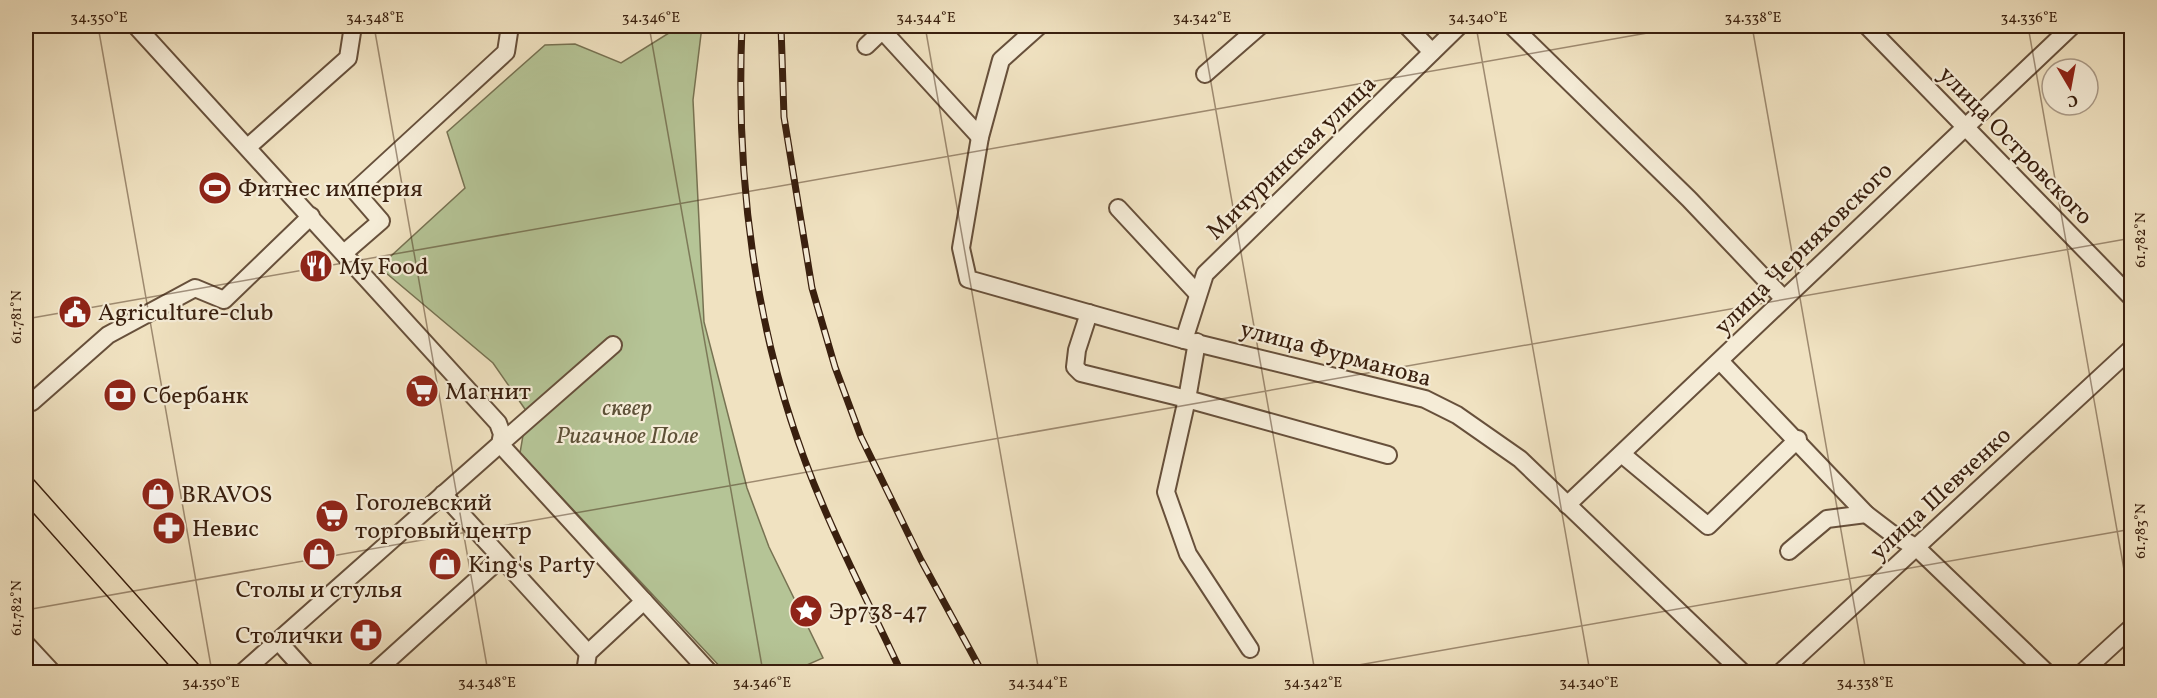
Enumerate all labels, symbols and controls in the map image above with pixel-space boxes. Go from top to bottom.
text: 34.350°E [70,8,128,29]
text: 34.348°E [346,8,404,29]
text: 34.346°E [622,8,680,29]
text: 34.344°E [896,8,956,29]
text: 34.342°E [1173,8,1231,29]
text: 34.340°E [1448,8,1508,29]
text: 34.338°E [1724,8,1782,29]
text: 34.336°E [2000,8,2058,29]
north arrow [2040,57,2100,117]
street label: улица Островского [1930,59,2100,234]
street label: Мичуринская улица [1200,68,1385,249]
text: С [2065,88,2079,112]
street label: улица Черняховского [1708,155,1901,344]
sports icon: Фитнес империя [197,170,233,206]
place label: Фитнес империя [238,173,423,207]
text: 61.782°N [2131,212,2152,268]
restaurant icon: My Food [298,248,334,284]
place label: My Food [339,251,429,285]
text: 61.781°N [7,290,28,344]
public building icon: Agriculture-club [57,294,93,330]
place label: Agriculture-club [98,297,273,331]
street label: улица Фурманова [1236,313,1435,397]
supermarket icon: Магнит [404,373,440,409]
place label: Магнит [445,376,531,410]
bank icon: Сбербанк [102,377,138,413]
place label: Сбербанк [143,380,249,414]
park label: сквер Ригачное Поле [556,392,699,454]
street label: улица Шевченко [1863,420,2020,569]
shop icon: BRAVOS [140,476,176,512]
place label: BRAVOS [181,479,273,513]
place label: Гоголевский торговый центр [355,487,532,549]
supermarket icon: Гоголевский торговый центр [314,498,350,534]
text: 61.783°N [2131,503,2152,559]
pharmacy icon: Невис [151,510,187,546]
place label: Невис [192,513,259,547]
shop icon: Столы и стулья [301,536,337,572]
shop icon: King's Party [427,546,463,582]
place label: King's Party [468,549,595,583]
place label: Столы и стулья [236,574,402,608]
text: 61.782°N [7,580,28,636]
place icon: Эр738-47 [788,593,824,629]
place label: Эр738-47 [829,596,928,630]
pharmacy icon: Столички [348,617,384,653]
place label: Столички [235,620,343,654]
text: 34.350°E [182,673,240,694]
text: 34.348°E [458,673,516,694]
text: 34.346°E [733,673,791,694]
text: 34.344°E [1008,673,1068,694]
text: 34.342°E [1284,673,1342,694]
text: 34.340°E [1559,673,1619,694]
text: 34.338°E [1836,673,1894,694]

